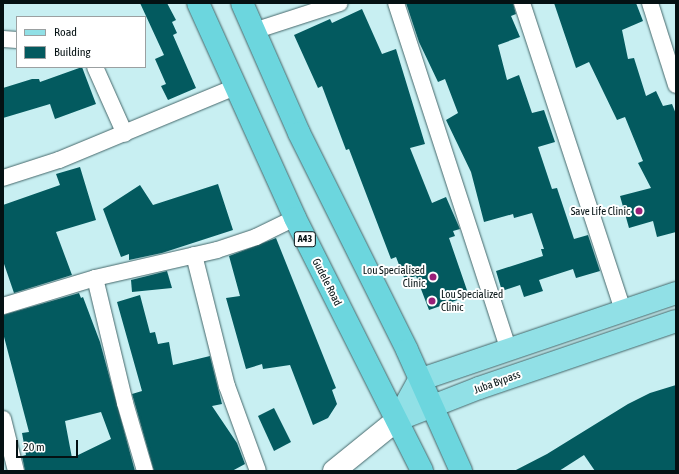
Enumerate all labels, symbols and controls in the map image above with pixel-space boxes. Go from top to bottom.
legend [16,16,146,68]
text: Road [54,25,77,39]
text: Building [54,45,91,59]
place label: Save Life Clinic [571,204,630,218]
marker: Save Life Clinic [633,205,645,217]
road number: A43 [293,231,317,247]
street label: Gudele Road [309,256,345,308]
place label: Lou Specialised Clinic [363,264,425,290]
marker: Lou Specialised Clinic [428,272,438,282]
place label: Lou Specialized Clinic [441,288,503,314]
marker: Lou Specialized Clinic [426,295,438,307]
street label: Juba Bypass [472,368,522,396]
scale bar [18,432,80,458]
text: 20 m [23,440,45,454]

